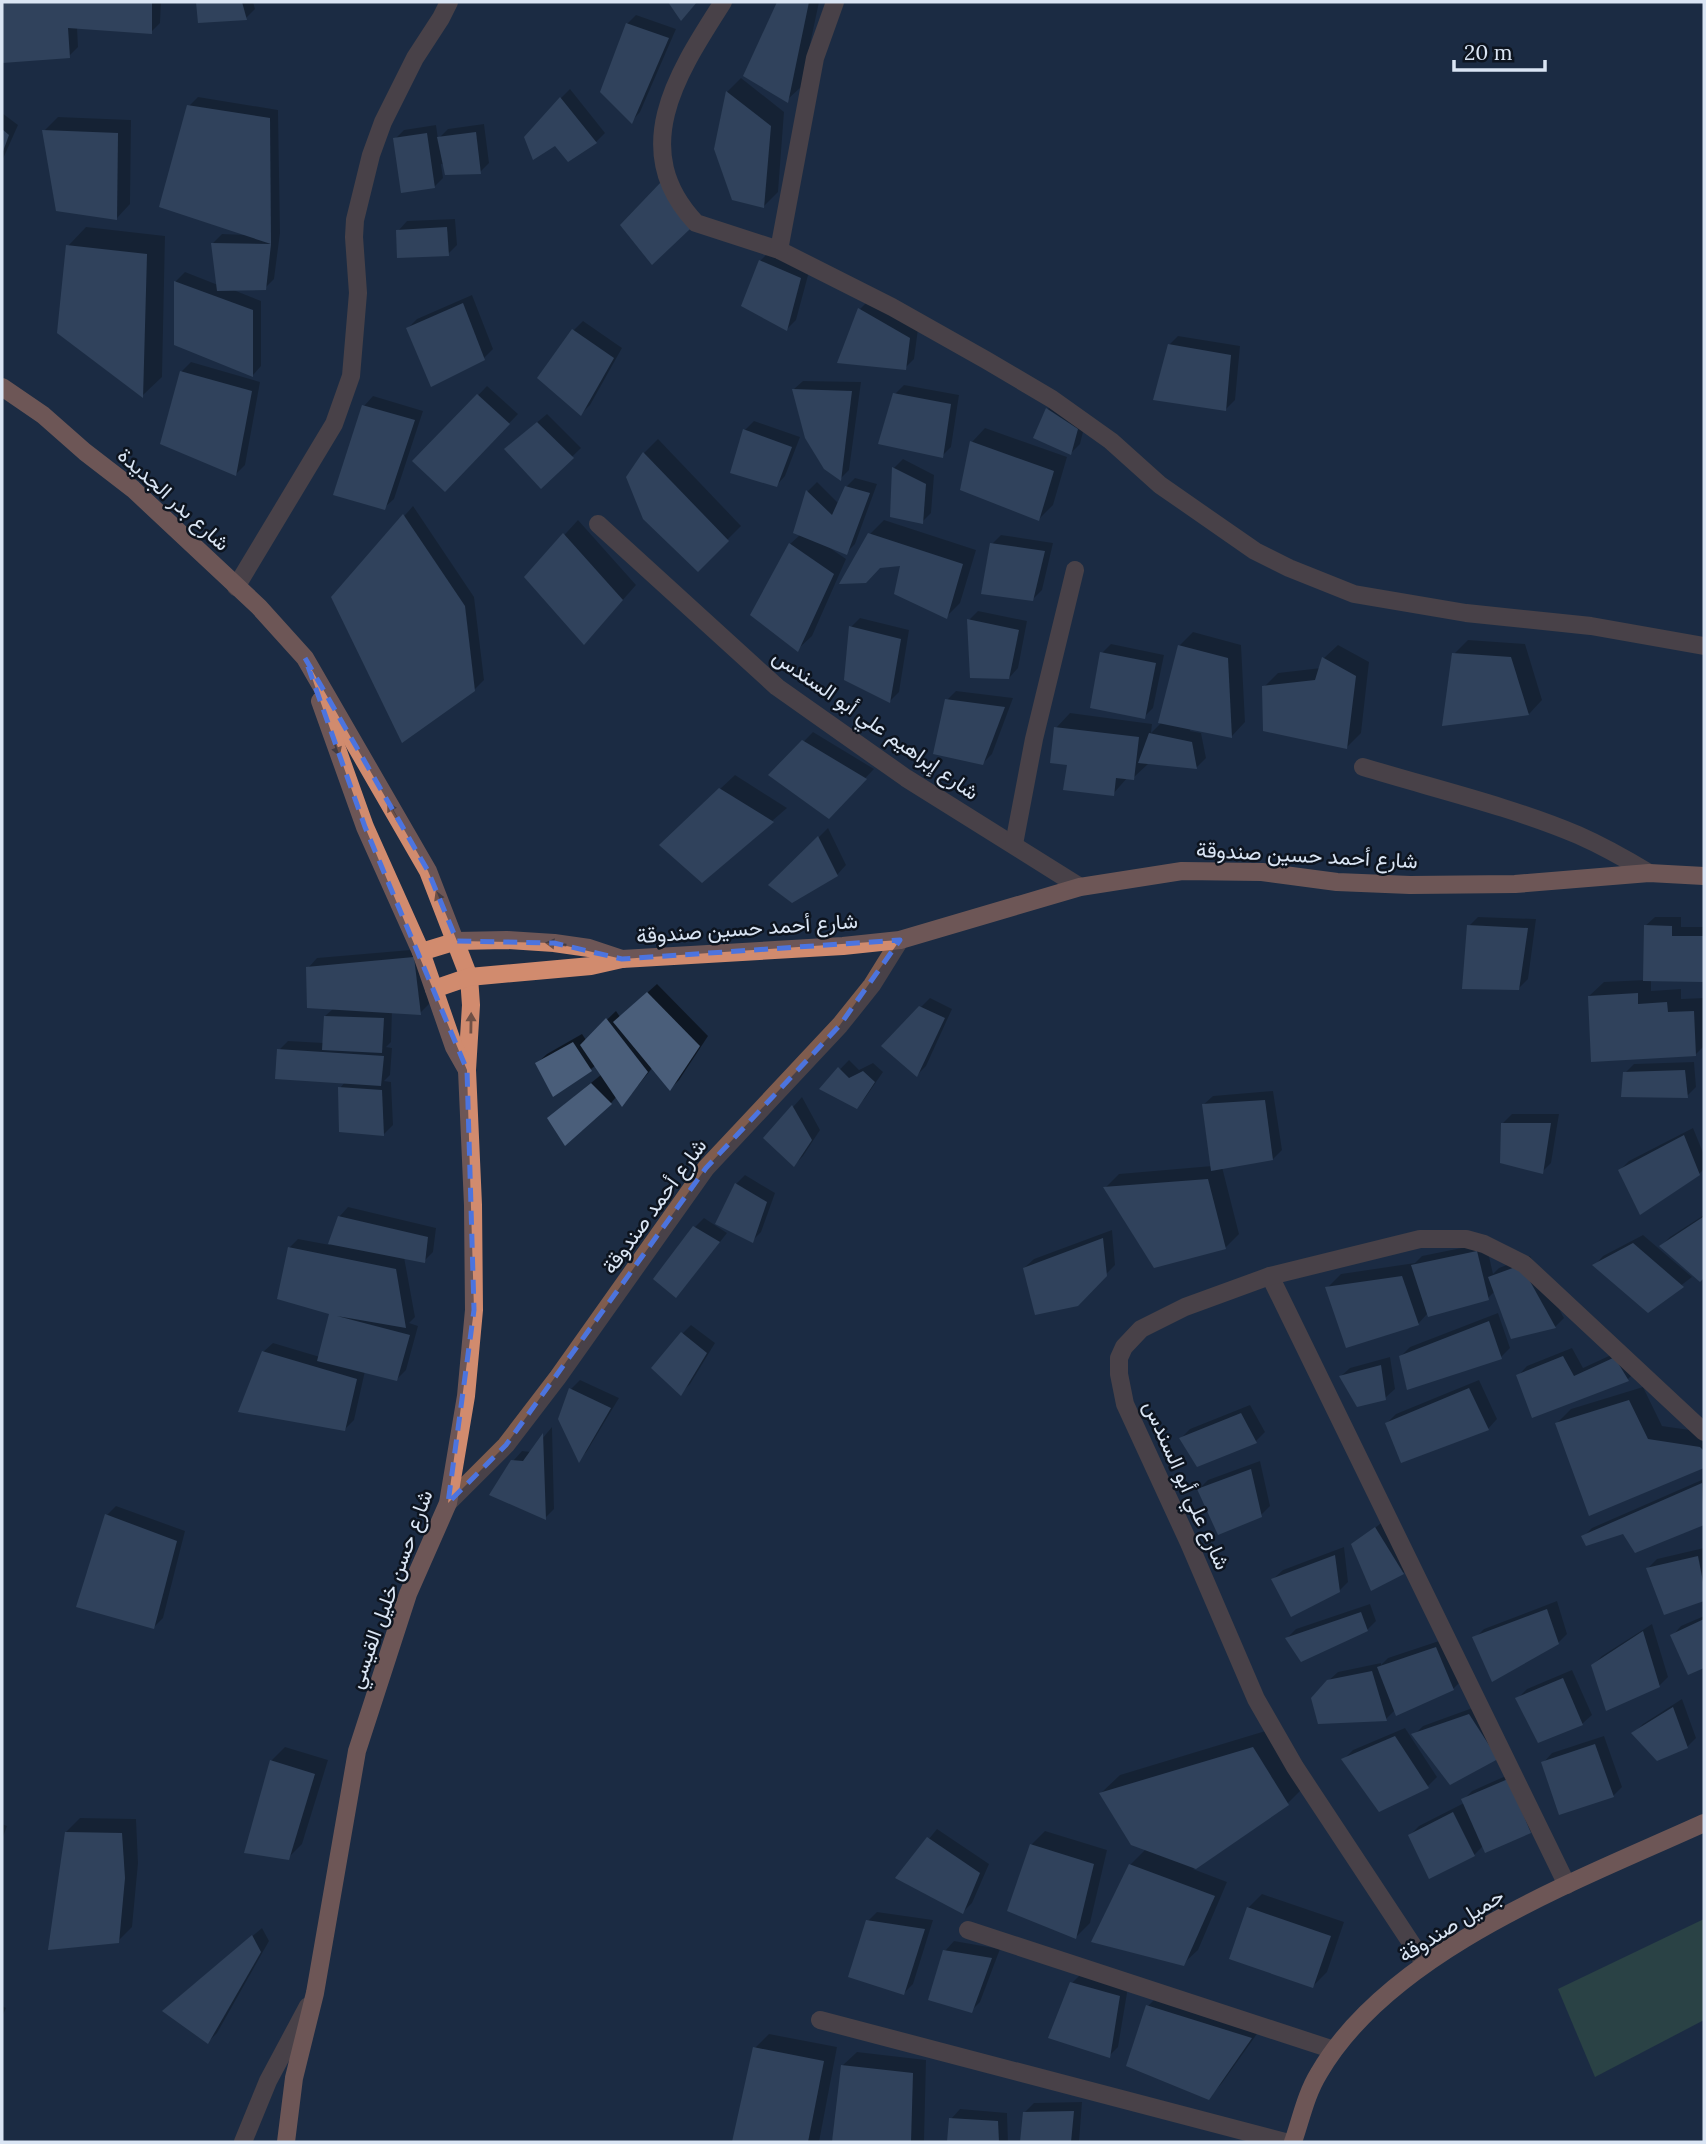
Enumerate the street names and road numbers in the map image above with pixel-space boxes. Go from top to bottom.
street label: شارع بدر الجديدة [112,442,236,557]
street label: شارع إبراهيم علي أبو السندس [765,642,984,809]
street label: شارع أحمد حسين صندوقة [1195,836,1418,875]
street label: شارع أحمد حسين صندوقة [635,907,859,950]
street label: شارع أحمد صندوقة [596,1133,713,1280]
street label: شارع علي أبو السندس [1134,1396,1236,1575]
street label: شارع حسن خليل القيسي [342,1486,442,1693]
street label: جميل صندوقة [1393,1882,1509,1968]

